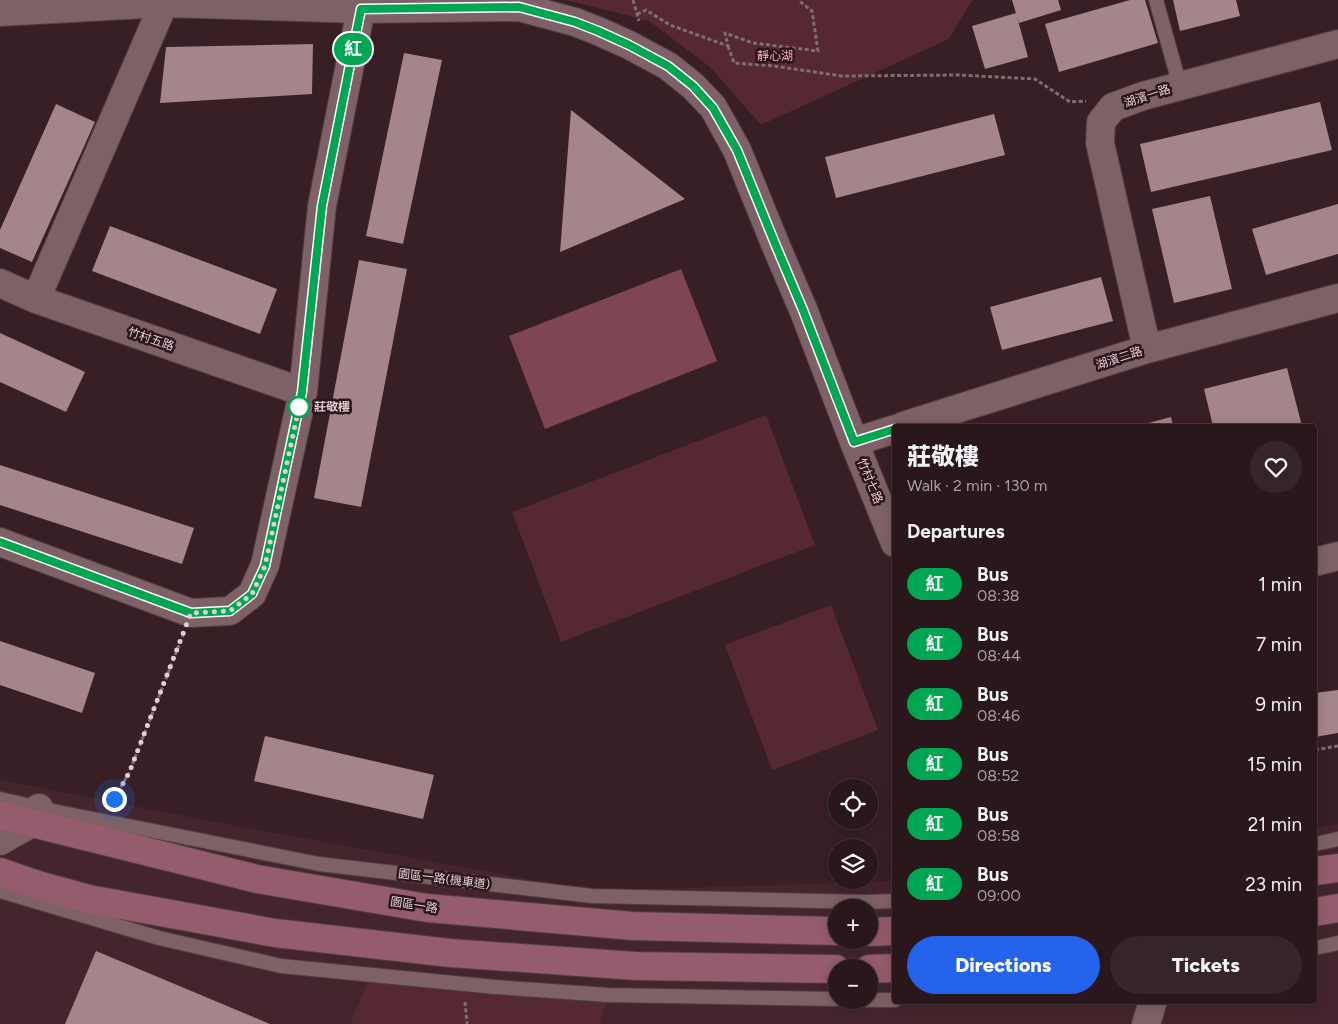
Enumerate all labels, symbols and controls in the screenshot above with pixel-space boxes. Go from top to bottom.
line badge: 紅 [337,33,369,65]
text: 紅 [344,38,362,60]
park label: 靜心湖 [757,49,793,63]
street label: 湖濱一路 [1122,82,1172,110]
street label: 竹村五路 [126,325,176,353]
street label: 湖濱二路 [1094,344,1144,372]
marker: 莊敬樓 [288,396,310,418]
place label: 莊敬樓 [314,400,350,414]
button: heart [1250,441,1302,493]
text: 莊敬樓 [907,442,979,471]
street label: 竹村七路 [855,456,885,506]
text: Walk · 2 min · 130 m [907,476,1047,495]
text: Departures [907,520,1005,543]
text: Bus [977,563,1008,586]
text: 紅 [926,573,944,595]
text: 1 min [1258,573,1302,596]
text: 08:38 [977,586,1020,605]
text: Bus [977,623,1008,646]
text: 紅 [926,633,944,655]
text: 7 min [1256,633,1302,656]
text: 08:44 [977,646,1021,665]
text: Bus [977,683,1008,706]
text: 紅 [926,693,944,715]
text: 9 min [1255,693,1302,716]
text: 08:46 [977,706,1020,725]
text: Bus [977,743,1008,766]
text: 紅 [926,753,944,775]
text: 15 min [1247,753,1302,776]
text: 08:52 [977,766,1019,785]
map controls [828,779,878,1009]
button: locate [828,779,878,829]
your location [102,787,127,812]
text: Bus [977,803,1008,826]
text: 紅 [926,813,944,835]
text: 21 min [1248,813,1302,836]
text: 08:58 [977,826,1020,845]
button: layers [828,839,878,889]
text: Bus [977,863,1008,886]
street label: 園區一路(機車道) [397,866,491,892]
text: 紅 [926,873,944,895]
text: 23 min [1245,873,1302,896]
text: 09:00 [977,886,1021,905]
street label: 園區一路 [389,894,439,916]
button: + [828,899,878,949]
button: Directions [907,936,1100,994]
button: Tickets [1110,936,1302,994]
button: − [828,959,878,1009]

